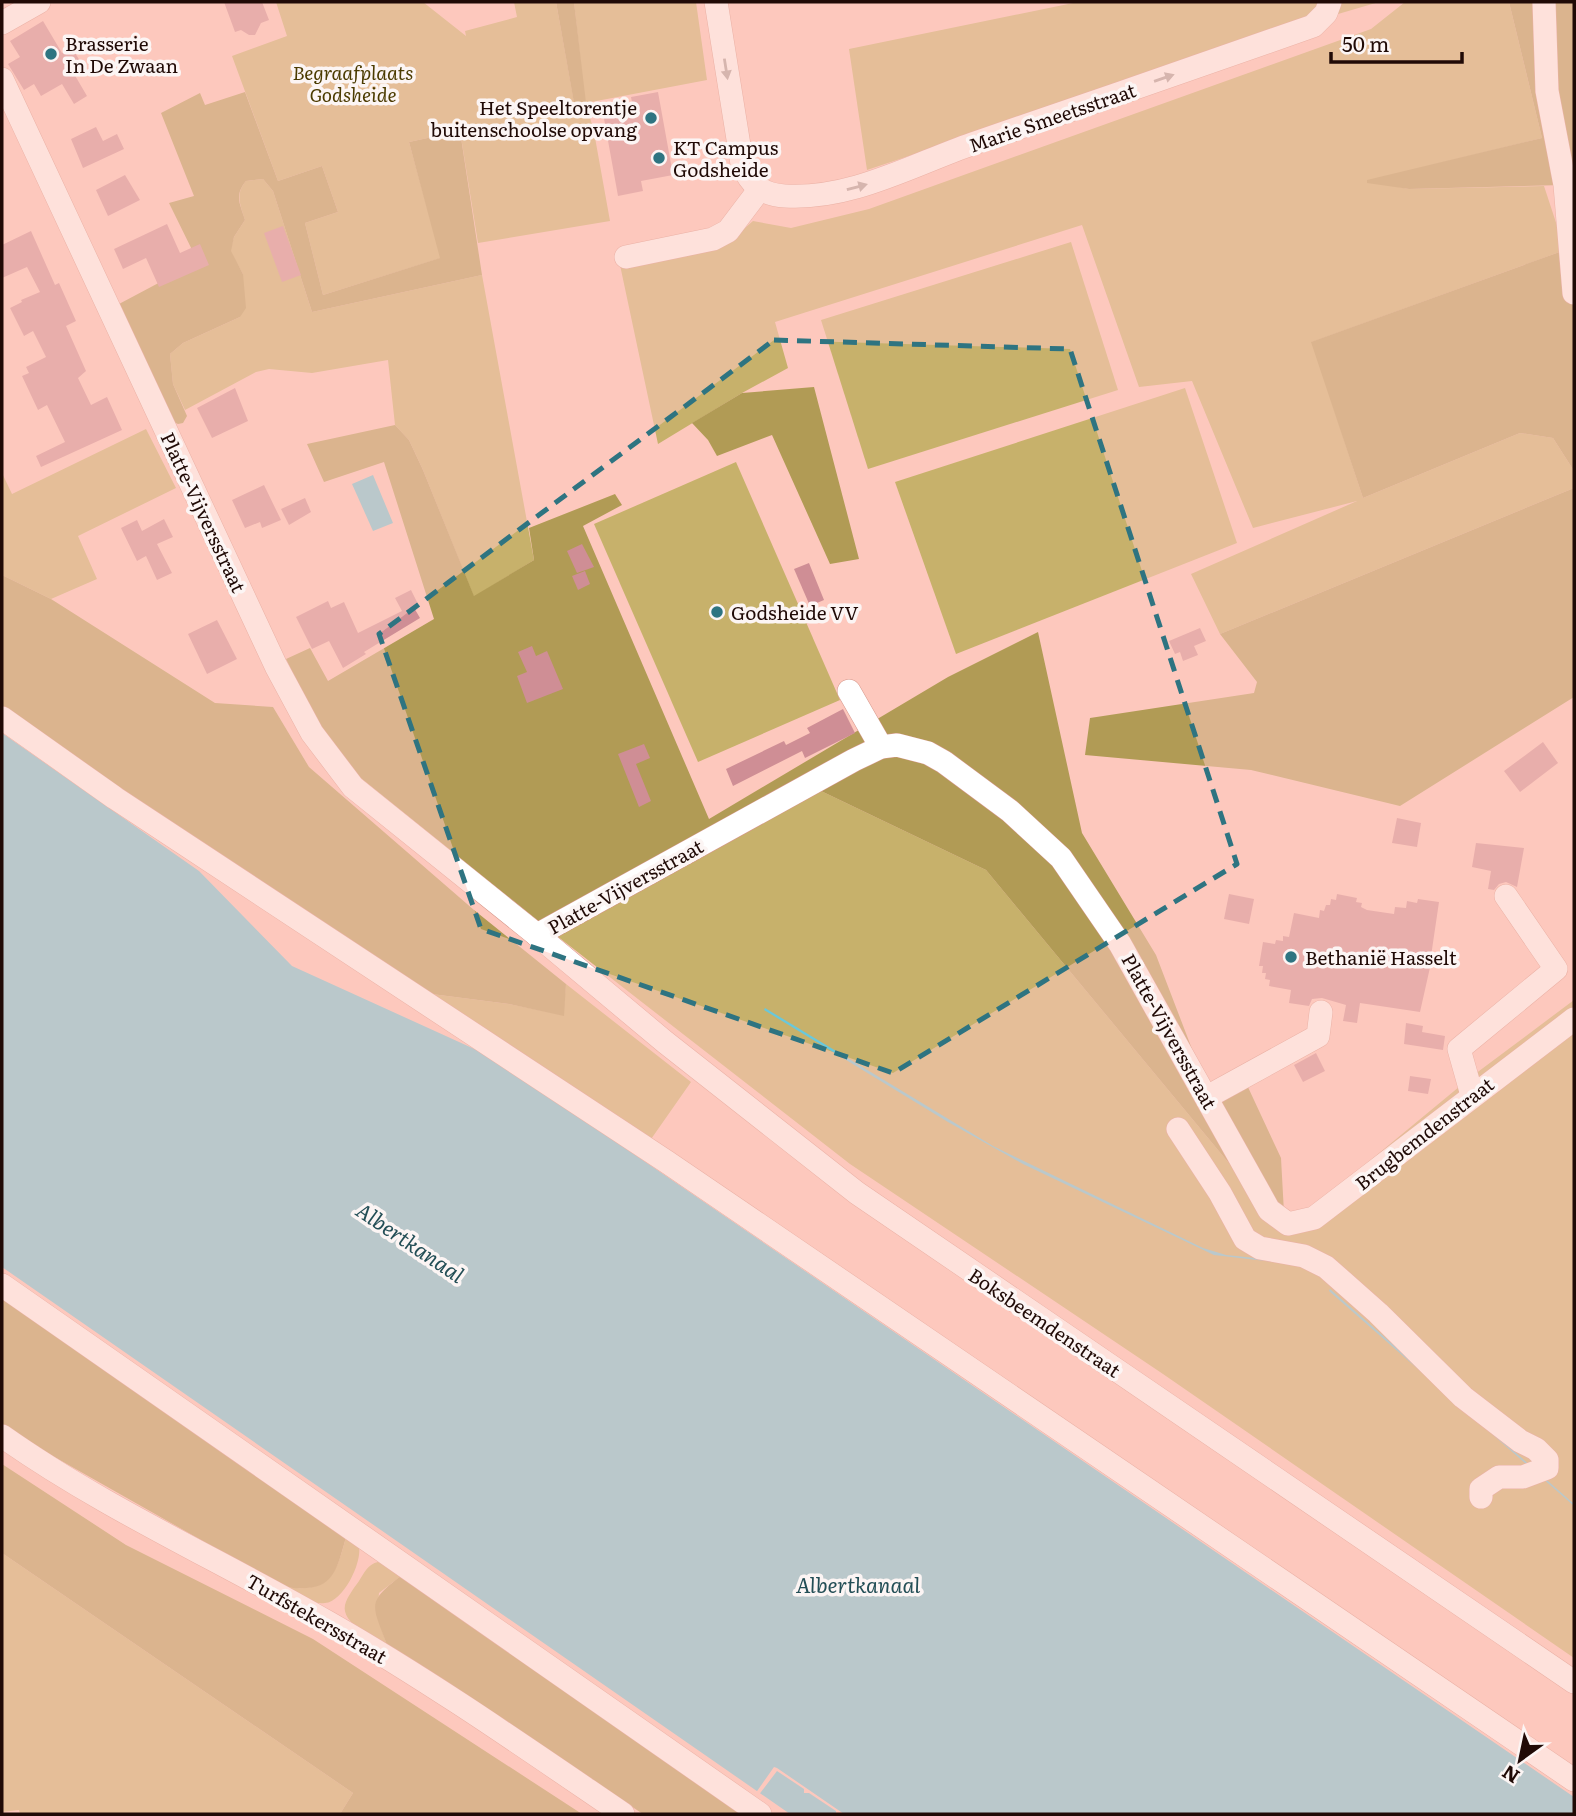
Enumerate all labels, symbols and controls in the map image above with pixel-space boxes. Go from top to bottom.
scale bar [1331,21,1462,65]
text: 50 m [1342,27,1389,58]
place label: Brasserie In De Zwaan [65,29,178,79]
marker: Brasserie In De Zwaan [43,46,59,62]
park label: Begraafplaats Godsheide [293,58,413,108]
one-way arrow [721,58,732,80]
one-way arrow [1153,72,1174,83]
street label: Marie Smeetsstraat [965,75,1140,159]
place label: Het Speeltorentje buitenschoolse opvang [431,93,637,143]
marker: Het Speeltorentje buitenschoolse opvang [643,110,659,126]
place label: KT Campus Godsheide [673,133,779,183]
marker: KT Campus Godsheide [651,150,667,166]
one-way arrow [847,181,868,191]
street label: Platte-Vijversstraat [154,427,254,597]
place label: Godsheide VV [731,598,858,626]
marker: Godsheide VV [709,604,725,620]
street label: Platte-Vijversstraat [542,831,708,940]
place label: Bethanië Hasselt [1305,943,1457,971]
street label: Platte-Vijversstraat [1116,948,1225,1114]
marker: Bethanië Hasselt [1283,949,1299,965]
street label: Brugbemdenstraat [1349,1070,1500,1196]
water label: Albertkanaal [351,1193,471,1289]
street label: Boksbeemdenstraat [963,1261,1127,1384]
street label: Turfstekersstraat [241,1566,393,1670]
water label: Albertkanaal [796,1568,920,1599]
north arrow [1485,1725,1555,1795]
text: N [1496,1759,1525,1791]

